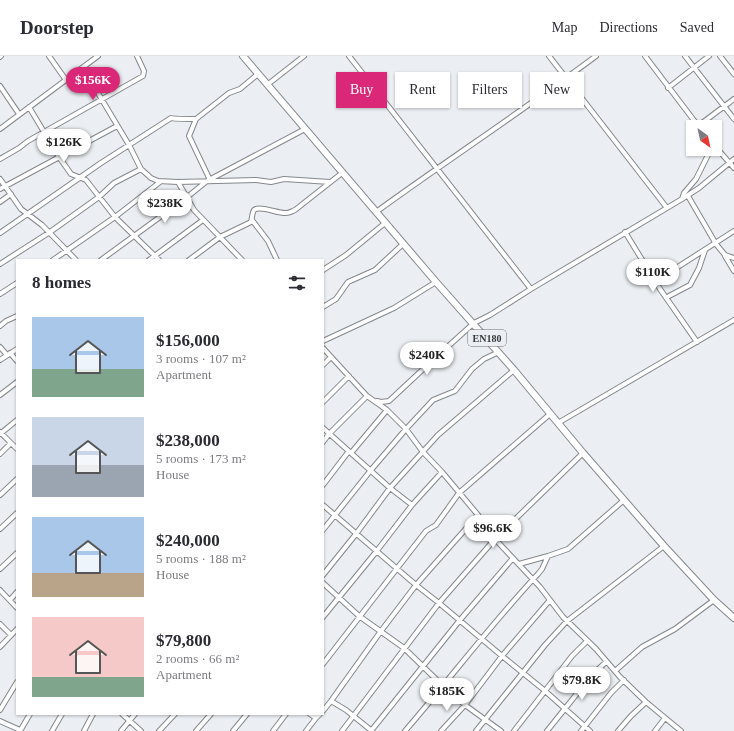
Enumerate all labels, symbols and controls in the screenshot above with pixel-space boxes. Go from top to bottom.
text: Doorstep [20,17,94,38]
text: Map [552,20,577,35]
text: Directions [599,20,658,35]
text: Saved [680,20,714,35]
pin: $156K [65,67,121,101]
text: $156K [75,72,111,87]
chip: Buy [336,72,387,108]
chip: Rent [395,72,450,108]
chip: Filters [458,72,522,108]
chip: New [530,72,584,108]
north arrow [686,120,722,156]
map controls [686,120,722,156]
pin: $126K [36,129,92,163]
text: $126K [46,134,82,149]
pin: $238K [137,190,193,224]
text: $238K [147,195,183,210]
pin: $110K [625,259,681,293]
text: $110K [635,264,671,279]
icon: filters [286,272,308,294]
text: 8 homes [32,273,91,292]
road number: EN180 [468,330,506,346]
text: $156,000 [156,331,220,350]
icon: home [64,333,112,381]
pin: $240K [399,342,455,376]
text: $240K [409,347,445,362]
text: 3 rooms · 107 m² [156,351,246,366]
text: Apartment [156,367,212,382]
text: $238,000 [156,431,220,450]
icon: home [64,433,112,481]
text: 5 rooms · 173 m² [156,451,246,466]
text: House [156,467,189,482]
pin: $96.6K [460,515,526,549]
text: $96.6K [473,520,513,535]
text: $240,000 [156,531,220,550]
icon: home [64,533,112,581]
text: 5 rooms · 188 m² [156,551,246,566]
text: House [156,567,189,582]
text: $79,800 [156,631,211,650]
icon: home [64,633,112,681]
text: 2 rooms · 66 m² [156,651,239,666]
text: Apartment [156,667,212,682]
pin: $79.8K [549,667,615,701]
text: $79.8K [562,672,602,687]
pin: $185K [419,678,475,712]
text: $185K [429,683,465,698]

